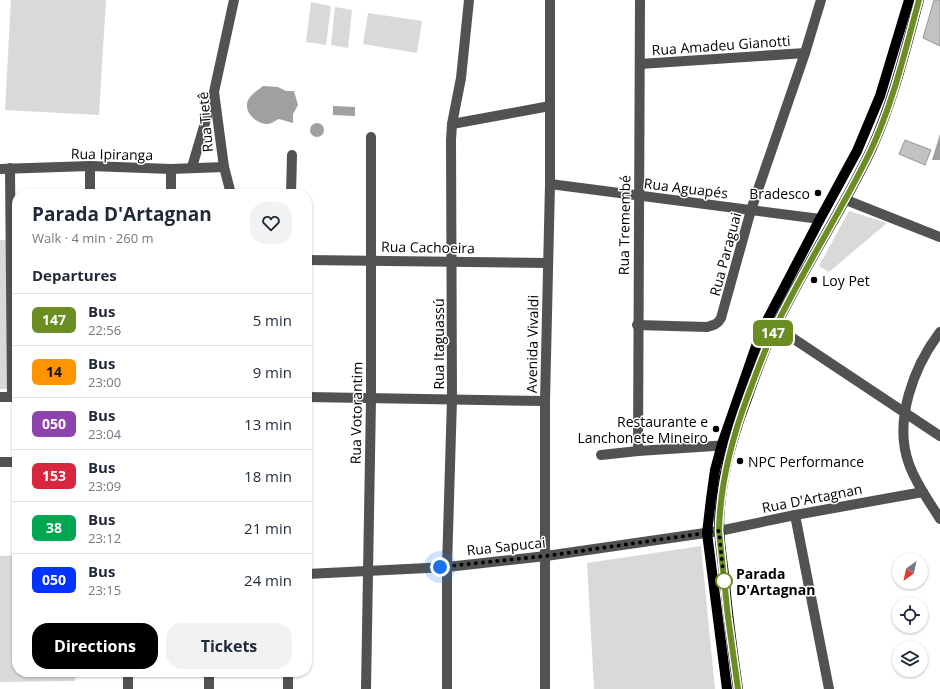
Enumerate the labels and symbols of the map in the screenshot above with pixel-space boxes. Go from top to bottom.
street label: Rua Amadeu Gianotti [651,31,791,59]
street label: Rua Tietê [193,91,217,153]
street label: Rua Ipiranga [71,144,153,164]
street label: Rua Aguapés [643,173,729,203]
street label: Rua Tremembé [614,175,634,275]
place label: Bradesco [749,184,810,203]
marker: Bradesco [813,188,823,198]
street label: Rua Paraguai [705,210,745,298]
street label: Rua Cachoeira [381,237,475,257]
place label: Loy Pet [822,271,870,290]
marker: Loy Pet [809,275,819,285]
street label: Avenida Vivaldi [522,295,542,393]
street label: Rua Itaguassú [429,298,448,390]
line badge: 147 [750,320,796,346]
street label: Rua Votorantim [346,362,366,464]
place label: Restaurante e Lanchonete Mineiro [577,412,708,447]
marker: Restaurante e Lanchonete Mineiro [711,424,721,434]
place label: NPC Performance [748,452,864,471]
marker: NPC Performance [735,456,745,466]
street label: Rua D'Artagnan [760,479,864,517]
street label: Rua Sapucai [466,532,546,560]
north arrow [892,553,928,589]
your location [430,557,450,577]
place label: Parada D'Artagnan [736,564,815,599]
marker: Parada D'Artagnan [715,572,733,590]

